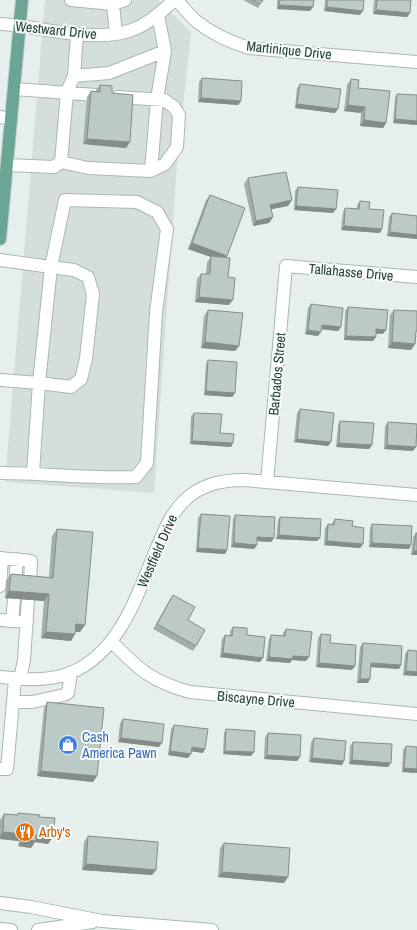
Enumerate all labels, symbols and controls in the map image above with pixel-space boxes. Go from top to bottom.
street label: Westward Drive [15,17,97,43]
street label: Martinique Drive [246,37,332,63]
street label: Tallahasse Drive [308,259,394,285]
street label: Barbados Street [264,332,290,416]
street label: Westfield Drive [133,512,181,590]
street label: Biscayne Drive [216,687,296,711]
place label: Cash America Pawn [81,728,157,762]
shop icon: Cash America Pawn [57,734,79,756]
restaurant icon: Arby's [14,821,36,843]
place label: Arby's [38,823,71,841]

